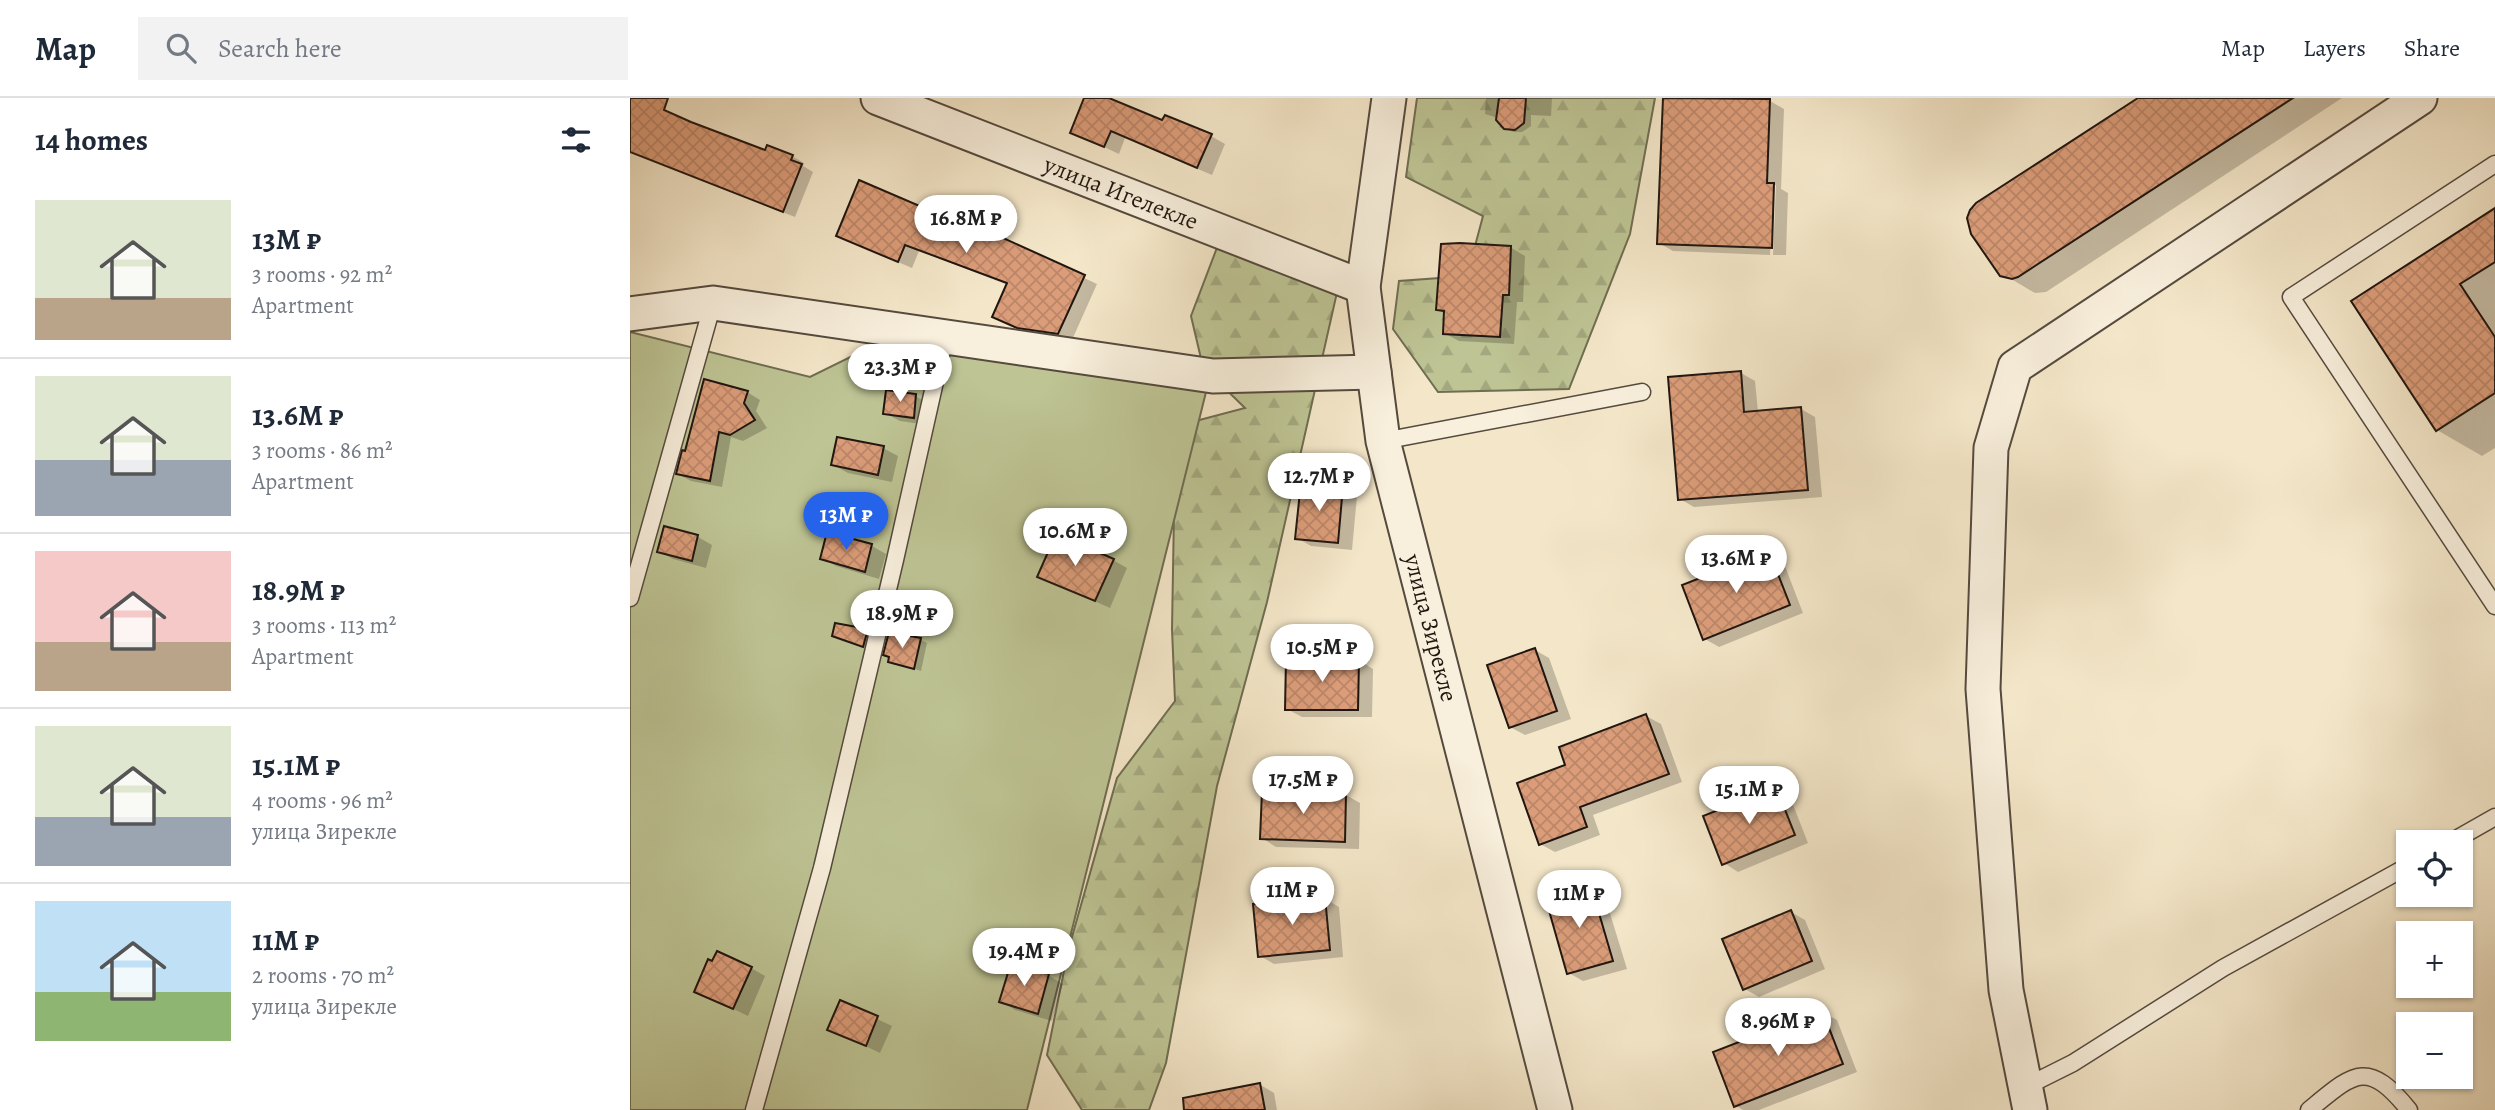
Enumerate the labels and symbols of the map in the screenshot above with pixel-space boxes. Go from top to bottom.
street label: улица Игелекле [1038,148,1203,237]
pin: 16.8M ₽ [901,195,1031,255]
pin: 23.3M ₽ [835,344,965,404]
pin: 12.7M ₽ [1254,454,1384,513]
pin: 13M ₽ [797,492,895,552]
pin: 10.6M ₽ [1010,508,1140,568]
pin: 13.6M ₽ [1671,536,1801,595]
street label: улица Зирекле [1396,550,1465,705]
pin: 18.9M ₽ [837,590,967,650]
pin: 10.5M ₽ [1257,624,1387,684]
pin: 17.5M ₽ [1238,756,1368,816]
pin: 15.1M ₽ [1684,766,1814,826]
pin: 11M ₽ [1243,868,1341,927]
pin: 11M ₽ [1530,870,1628,930]
pin: 19.4M ₽ [959,928,1089,988]
pin: 8.96M ₽ [1713,998,1843,1058]

